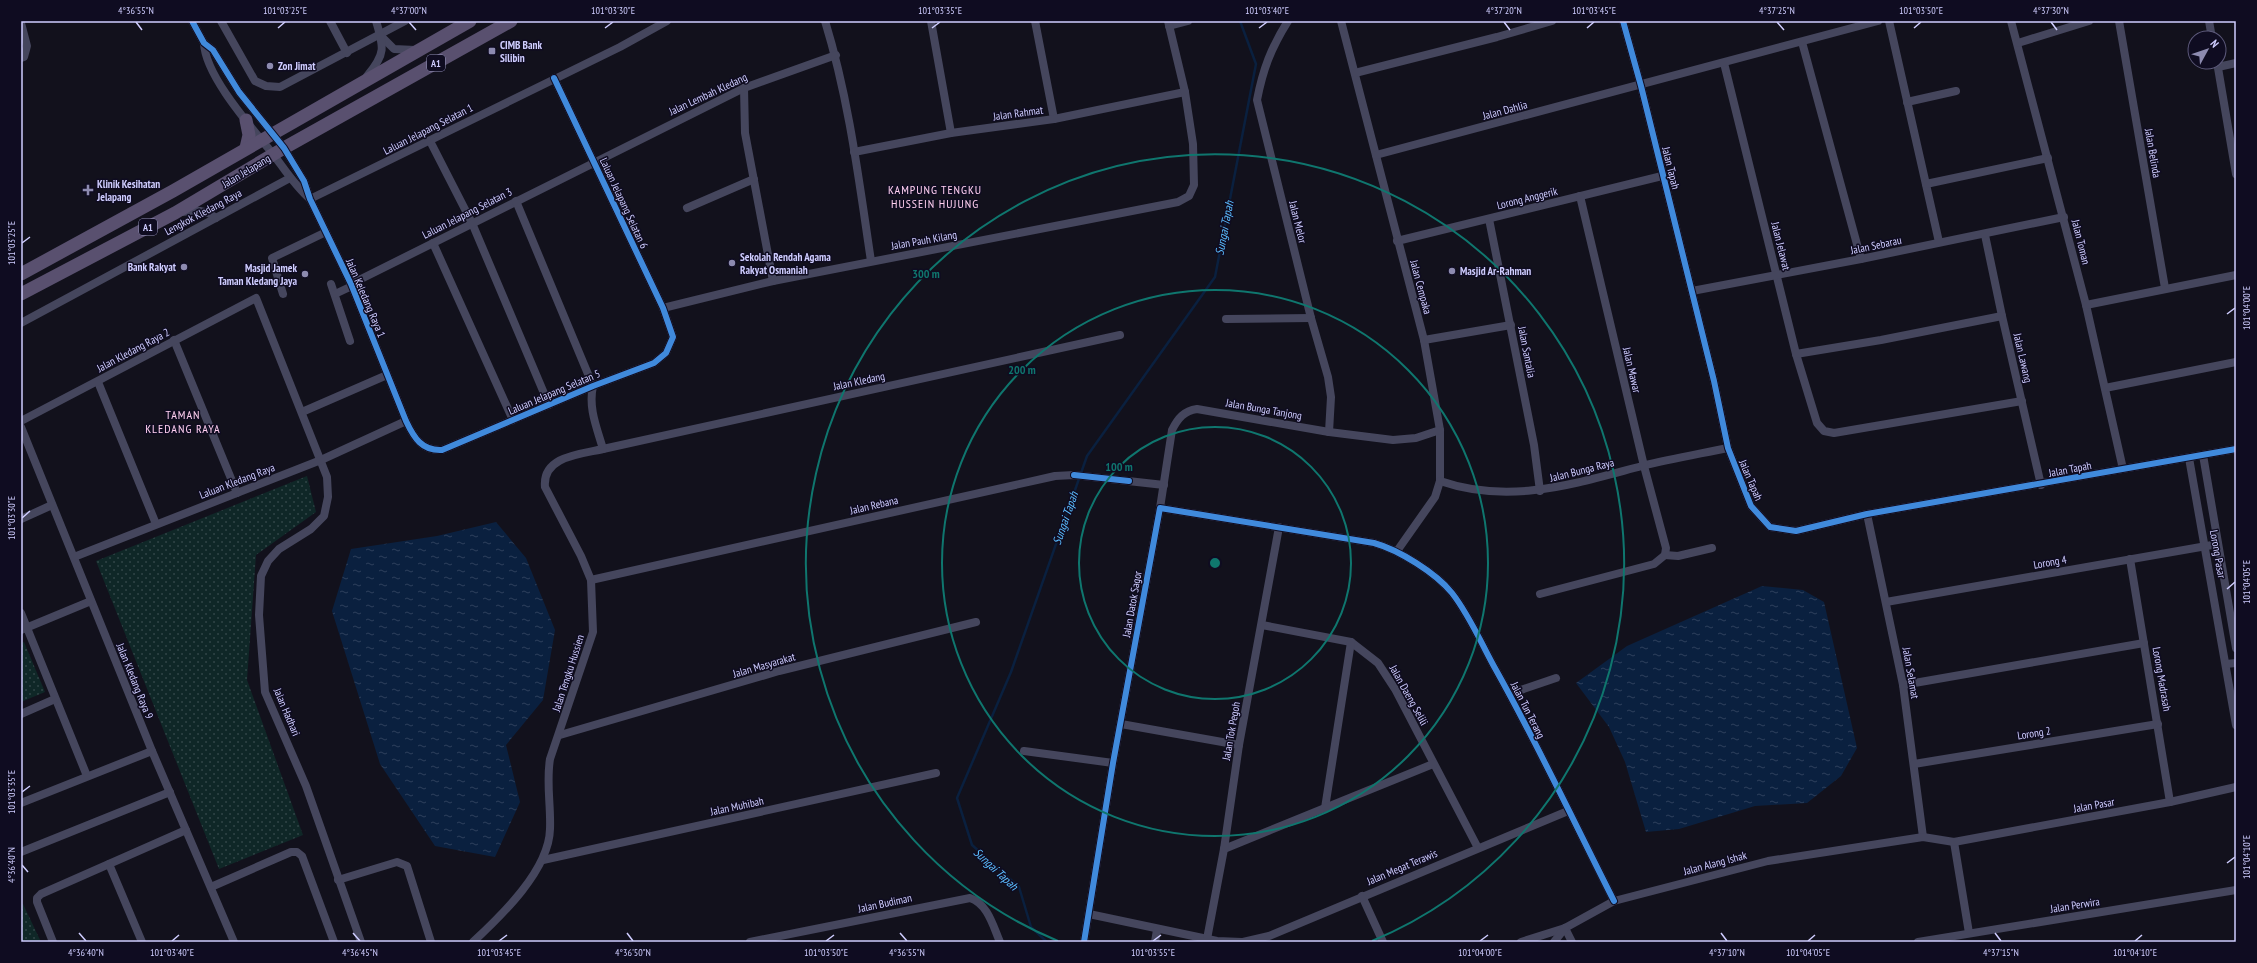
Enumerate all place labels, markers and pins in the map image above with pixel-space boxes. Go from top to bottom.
place label: CIMB Bank Silibin [500,38,542,65]
marker: CIMB Bank Silibin [487,46,497,56]
place label: Zon Jimat [278,59,316,73]
marker: Zon Jimat [265,61,275,71]
place label: Klinik Kesihatan Jelapang [96,177,160,204]
marker: Klinik Kesihatan Jelapang [82,184,94,196]
place label: Sekolah Rendah Agama Rakyat Osmaniah [740,250,831,277]
marker: Sekolah Rendah Agama Rakyat Osmaniah [727,258,737,268]
place label: Bank Rakyat [128,260,177,274]
place label: Masjid Jamek Taman Kledang Jaya [218,261,297,288]
marker: Bank Rakyat [179,262,189,272]
place label: Masjid Ar-Rahman [1460,264,1531,278]
marker: Masjid Ar-Rahman [1447,266,1457,276]
marker: Masjid Jamek Taman Kledang Jaya [300,269,310,279]
centre of rings [1208,556,1222,570]

